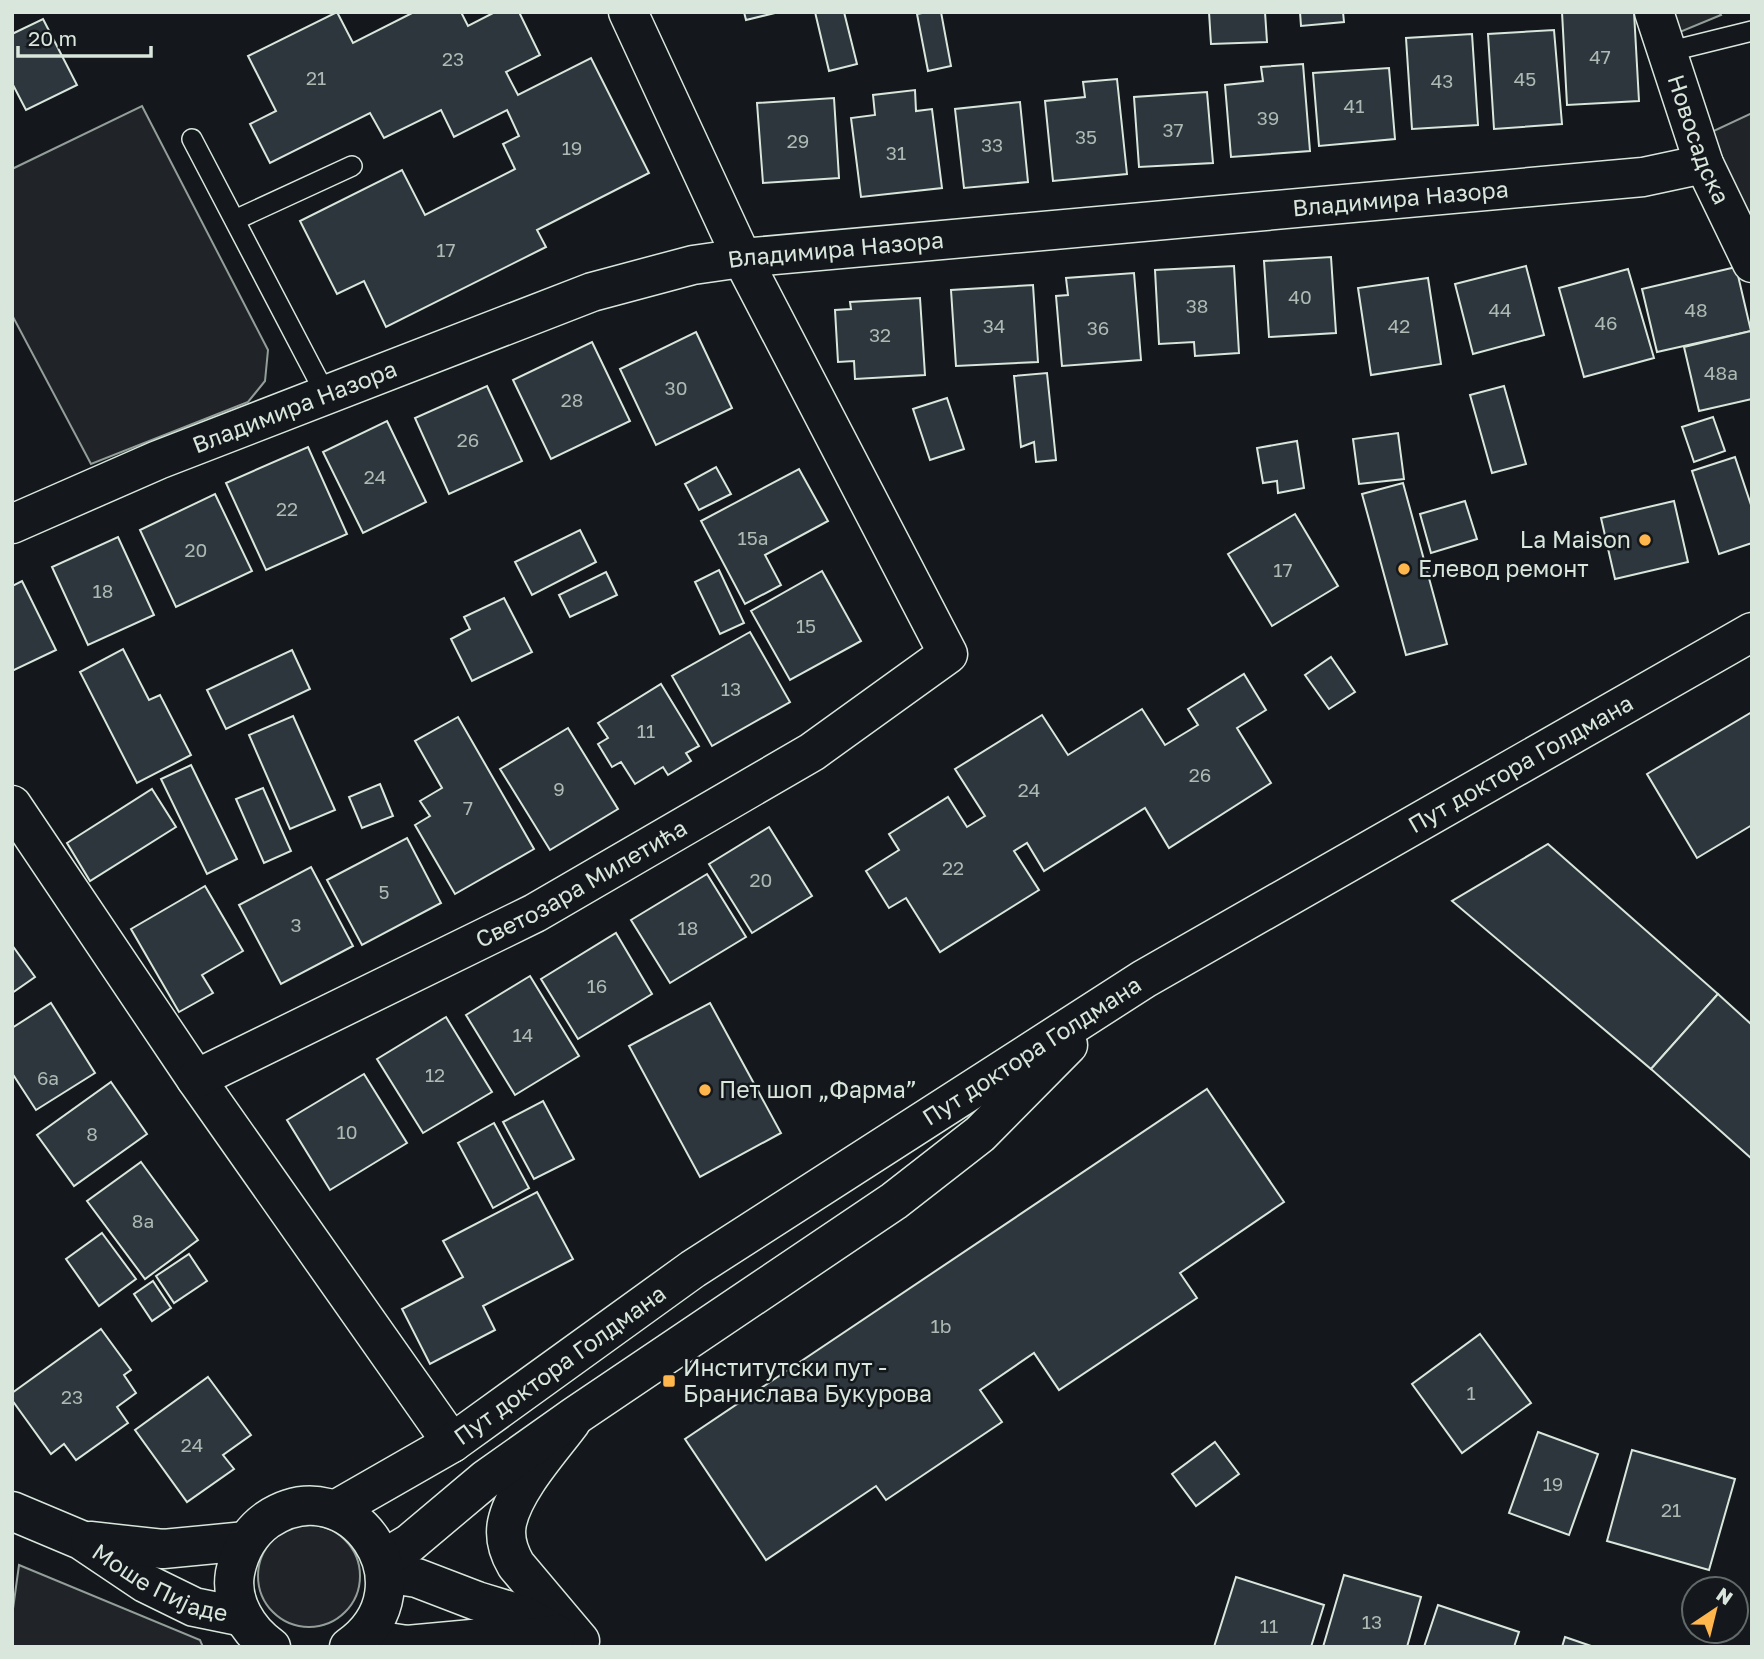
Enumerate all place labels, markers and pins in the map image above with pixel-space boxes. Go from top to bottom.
place label: La Maison [1520,525,1631,553]
marker: La Maison [1637,532,1653,548]
place label: Елевод ремонт [1418,554,1588,582]
marker: Елевод ремонт [1396,561,1412,577]
place label: Пет шоп „Фарма” [719,1075,917,1103]
marker: Пет шоп „Фарма” [697,1082,713,1098]
place label: Институтски пут - Бранислава Букурова [683,1353,932,1407]
marker: Институтски пут - Бранислава Букурова [661,1373,677,1389]

